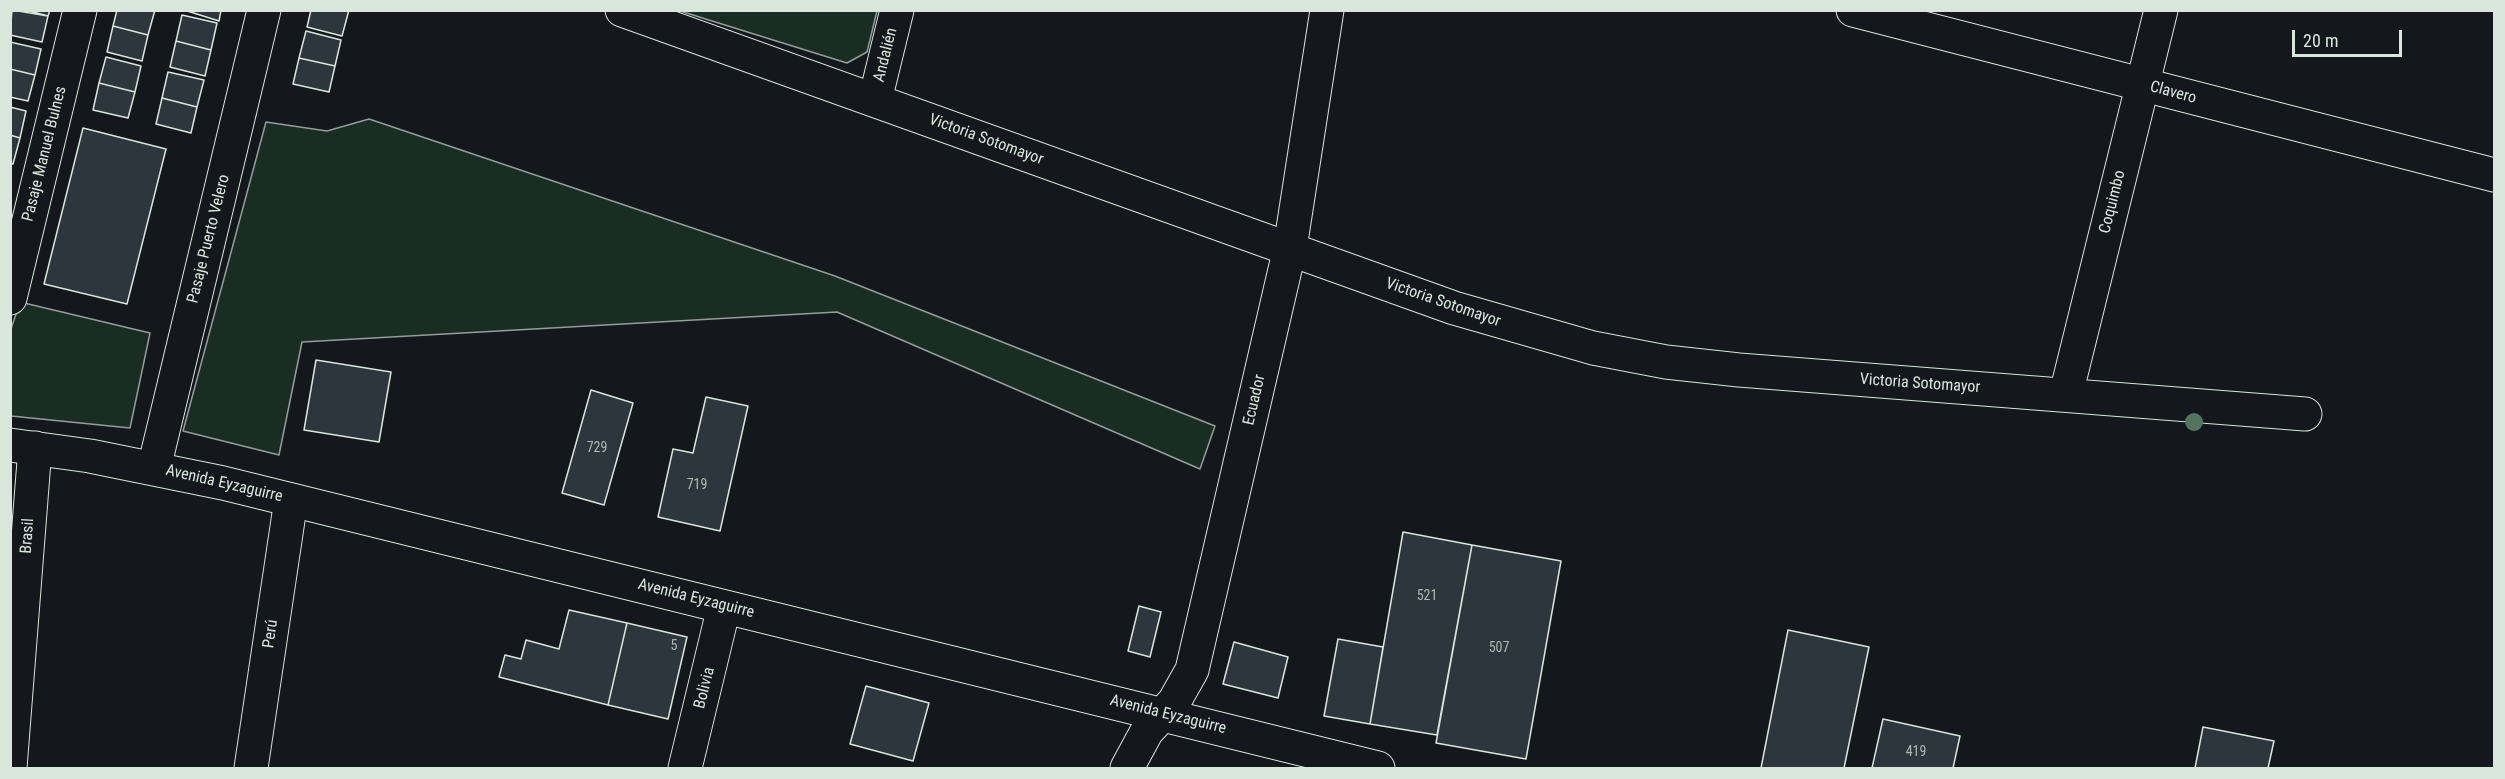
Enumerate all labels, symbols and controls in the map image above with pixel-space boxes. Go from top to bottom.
scale bar [2295,18,2404,56]
street label: Andalién [870,26,902,84]
text: 20 m [2303,30,2338,51]
street label: Clavero [2148,78,2198,108]
street label: Pasaje Manuel Bulnes [19,84,71,224]
street label: Victoria Sotomayor [926,110,1046,170]
street label: Coquimbo [2096,168,2130,236]
street label: Pasaje Puerto Velero [184,173,234,305]
street label: Victoria Sotomayor [1383,274,1503,332]
street label: Victoria Sotomayor [1859,370,1981,398]
street label: Ecuador [1240,373,1270,427]
house number: 729 [587,440,607,456]
street label: Avenida Eyzaguirre [164,461,284,507]
house number: 719 [687,477,707,493]
street label: Brasil [17,518,39,554]
street label: Avenida Eyzaguirre [636,575,756,623]
house number: 521 [1417,588,1437,604]
street label: Perú [259,618,283,650]
house number: 5 [671,638,677,654]
house number: 507 [1489,640,1509,656]
street label: Bolivia [691,665,719,711]
street label: Avenida Eyzaguirre [1108,691,1228,739]
house number: 419 [1906,744,1926,760]

